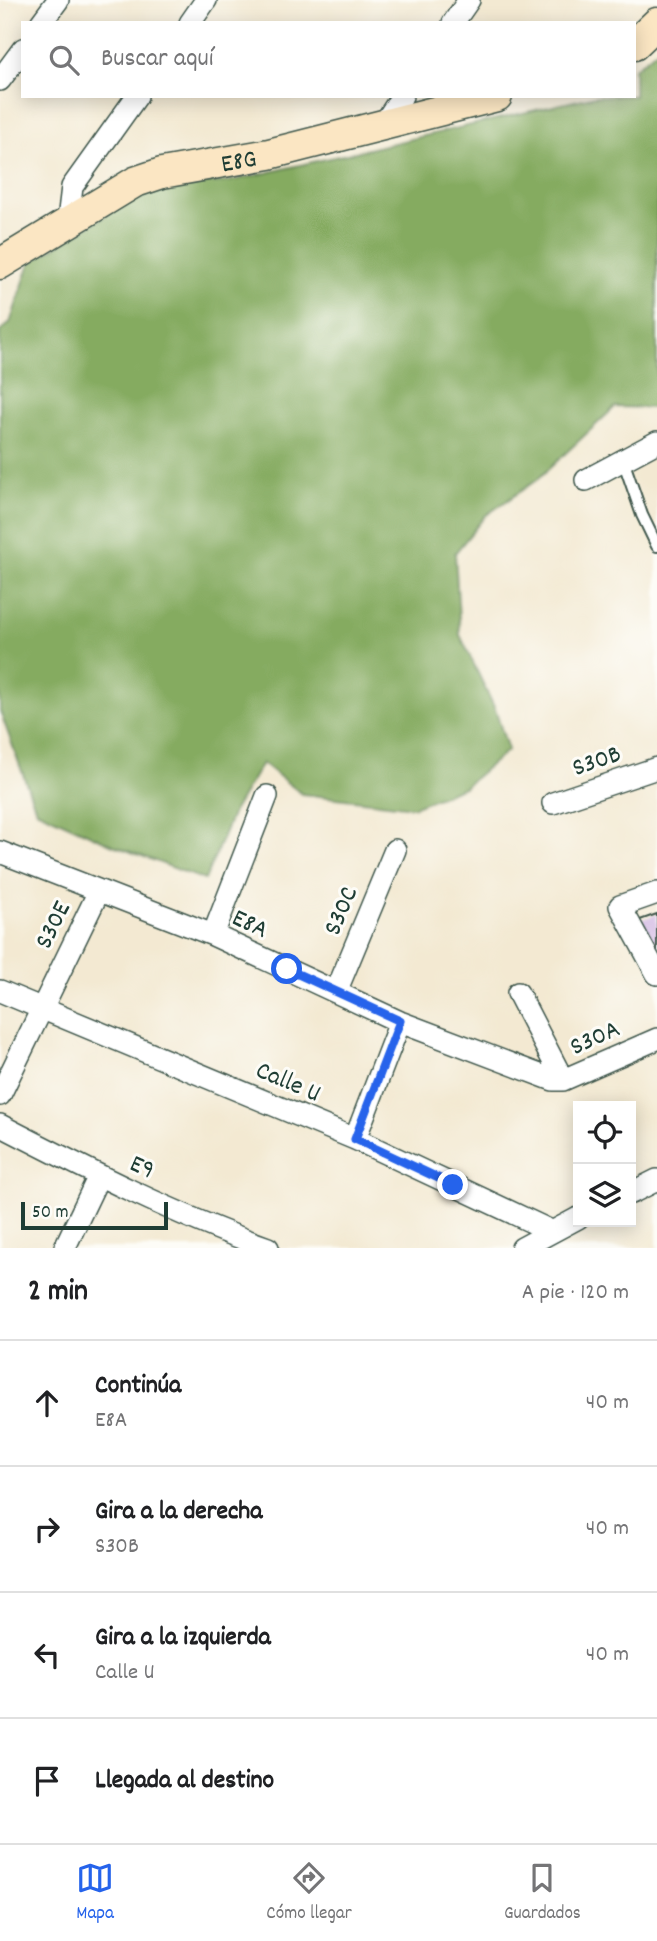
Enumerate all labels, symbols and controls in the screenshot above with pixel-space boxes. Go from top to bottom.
search box [21,21,636,98]
icon: search [45,41,83,79]
text: Buscar aquí [101,41,213,78]
street label: E8G [218,142,260,184]
street label: S30B [568,737,627,788]
street label: S30C [315,881,369,942]
street label: S30E [27,895,82,956]
street label: E8A [225,901,274,950]
route start [271,953,302,984]
street label: S30A [564,1012,626,1067]
street label: Calle U [249,1053,326,1113]
map controls [573,1101,636,1227]
button: locate [573,1101,636,1164]
street label: E9 [123,1146,160,1190]
button: layers [573,1164,636,1227]
route end [437,1169,468,1200]
scale bar [21,1199,168,1231]
text: 50 m [32,1200,69,1227]
text: 2 min [28,1272,88,1315]
text: A pie · 120 m [522,1277,629,1310]
text: Continúa [95,1368,181,1405]
icon: ahead [28,1384,66,1422]
text: 40 m [586,1387,629,1420]
text: E8A [95,1405,127,1438]
text: Gira a la derecha [95,1494,262,1531]
icon: right [28,1510,66,1548]
text: 40 m [586,1513,629,1546]
text: S30B [95,1531,139,1564]
text: Gira a la izquierda [95,1620,271,1657]
icon: left [28,1636,66,1674]
text: 40 m [586,1639,629,1672]
text: Calle U [95,1657,155,1690]
icon: arrive [28,1762,66,1800]
text: Llegada al destino [95,1763,274,1800]
tab: Mapa [76,1859,114,1928]
tab: Cómo llegar [266,1859,352,1928]
tab: Guardados [504,1859,581,1928]

